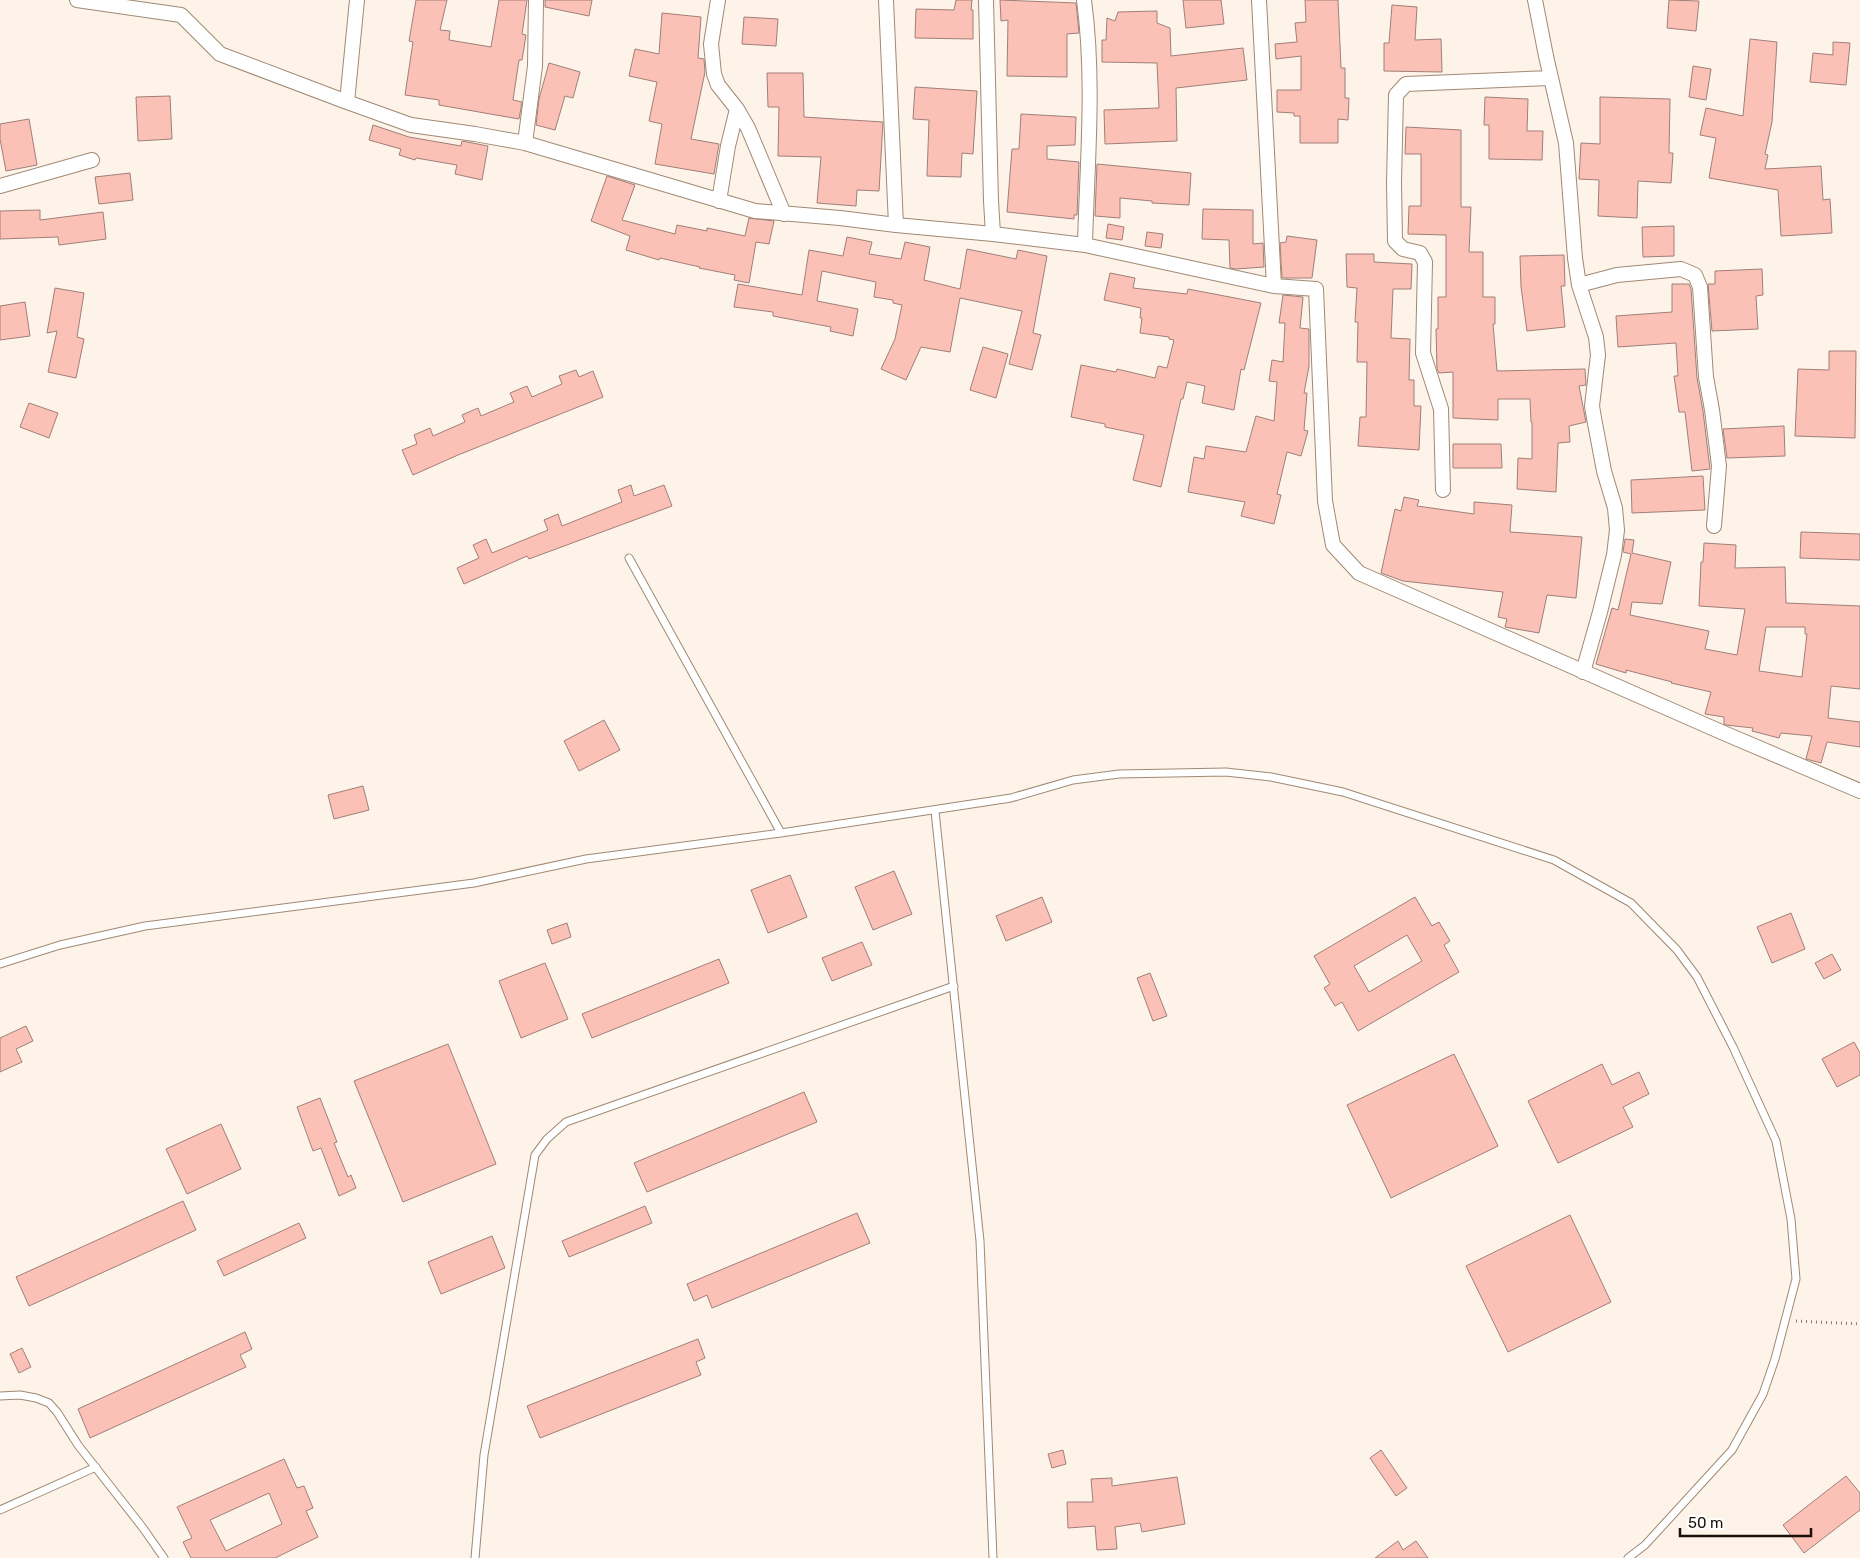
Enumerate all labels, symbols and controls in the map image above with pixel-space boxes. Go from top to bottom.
scale bar [1680,1506,1811,1538]
text: 50 m [1688,1514,1723,1532]

